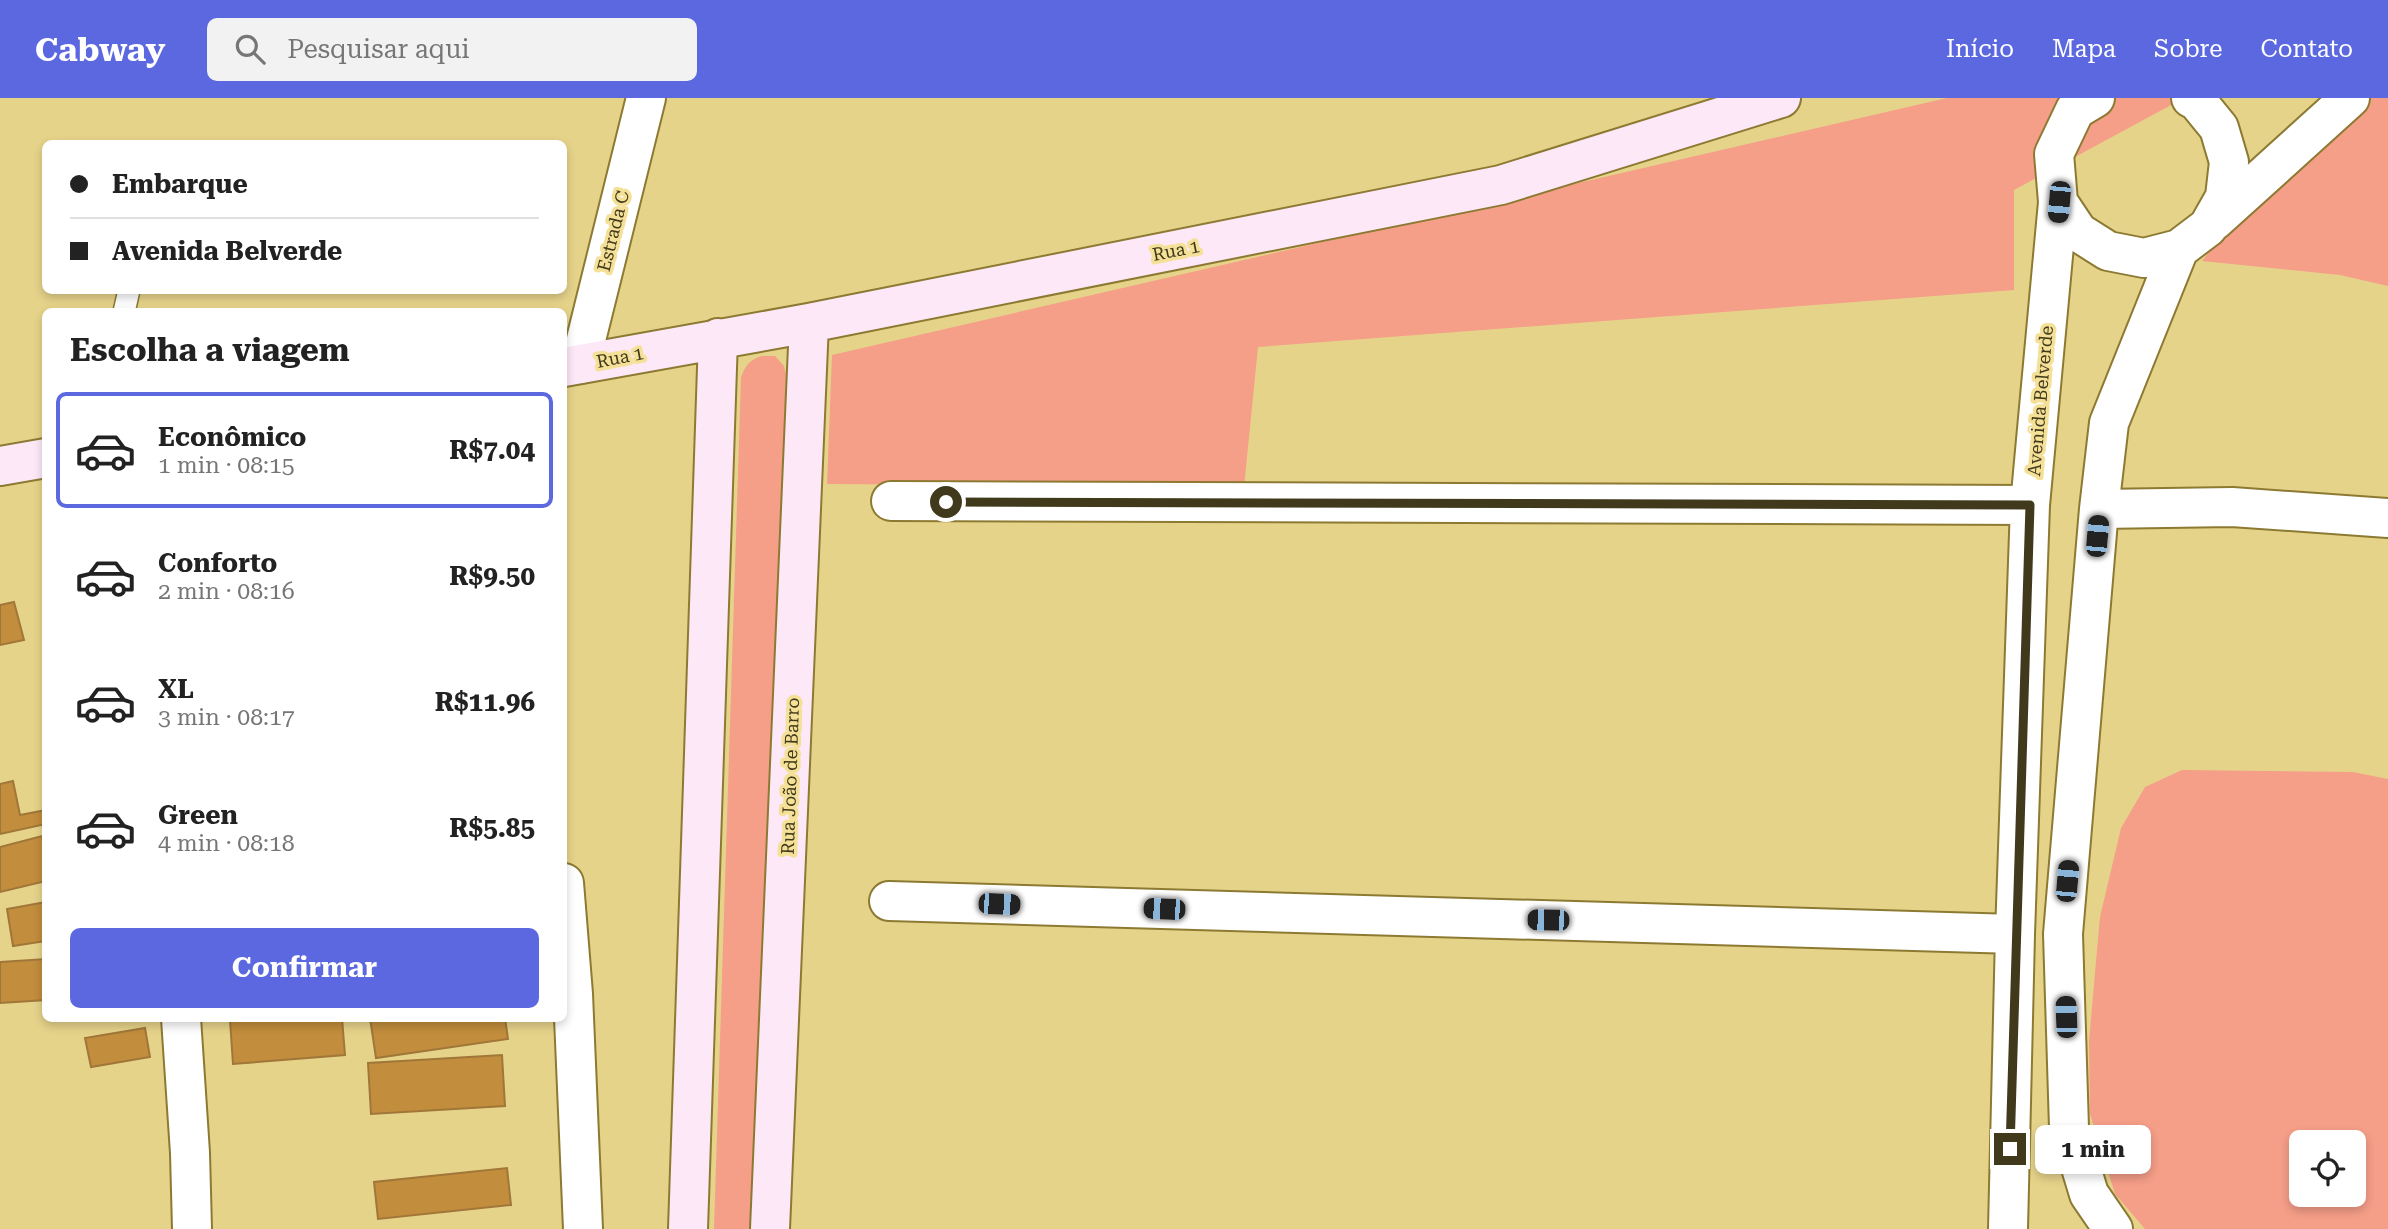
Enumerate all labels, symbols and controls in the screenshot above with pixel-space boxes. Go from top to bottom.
search box [207,18,697,81]
text: Cabway [35,30,165,69]
icon: search [231,30,269,68]
text: Pesquisar aqui [287,34,470,64]
text: Início [1946,35,2014,63]
text: Mapa [2052,35,2116,63]
text: Sobre [2154,35,2222,63]
text: Contato [2260,35,2353,63]
text: Embarque [112,169,248,199]
car [2047,180,2072,224]
street label: Estrada C [593,188,633,274]
street label: Rua 1 [1151,235,1201,265]
text: Avenida Belverde [112,236,342,266]
street label: Avenida Belverde [2023,325,2057,477]
text: Escolha a viagem [70,331,350,369]
street label: Rua 1 [595,342,645,372]
icon: car [74,419,137,482]
text: Econômico [158,422,306,452]
text: R$7.04 [449,435,535,465]
text: 1 min · 08:15 [158,452,295,479]
route start [930,486,962,518]
car [2085,514,2110,558]
icon: car [74,545,137,608]
text: Conforto [158,548,277,578]
text: R$9.50 [449,561,535,591]
text: 2 min · 08:16 [158,578,295,605]
icon: car [74,671,137,734]
text: XL [158,674,194,704]
text: R$11.96 [435,687,535,717]
street label: Rua João de Barro [777,697,803,855]
text: 3 min · 08:17 [158,704,295,731]
icon: car [74,797,137,860]
text: Green [158,800,238,830]
text: R$5.85 [449,813,535,843]
text: 4 min · 08:18 [158,830,295,857]
car [2055,859,2080,903]
car [978,893,1021,915]
car [1143,898,1186,920]
car [1527,909,1570,931]
button: Confirmar [70,928,539,1008]
car [2055,996,2078,1038]
callout: 1 min [2035,1124,2150,1174]
map controls [2289,1130,2366,1207]
button: locate [2289,1130,2366,1207]
route end [1994,1133,2026,1165]
text: 1 min [2061,1136,2125,1163]

